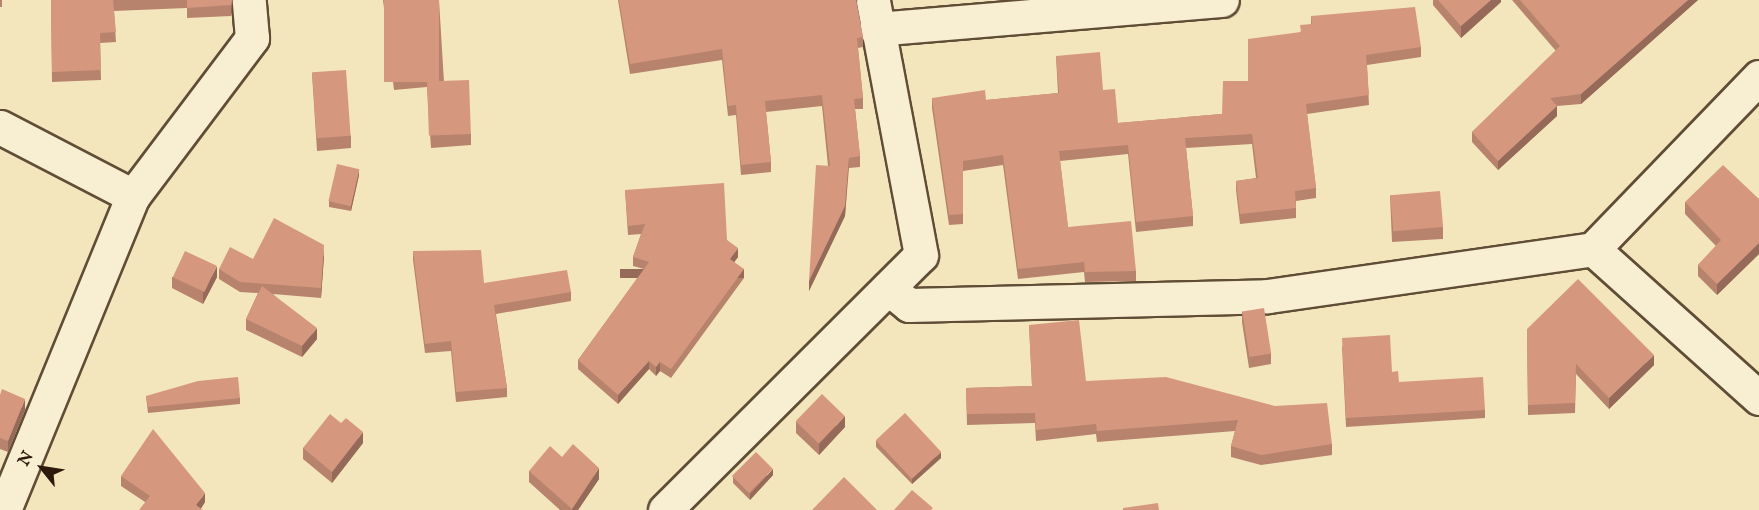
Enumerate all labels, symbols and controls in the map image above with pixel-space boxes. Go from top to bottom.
north arrow [12,438,72,498]
text: N [14,448,39,470]

